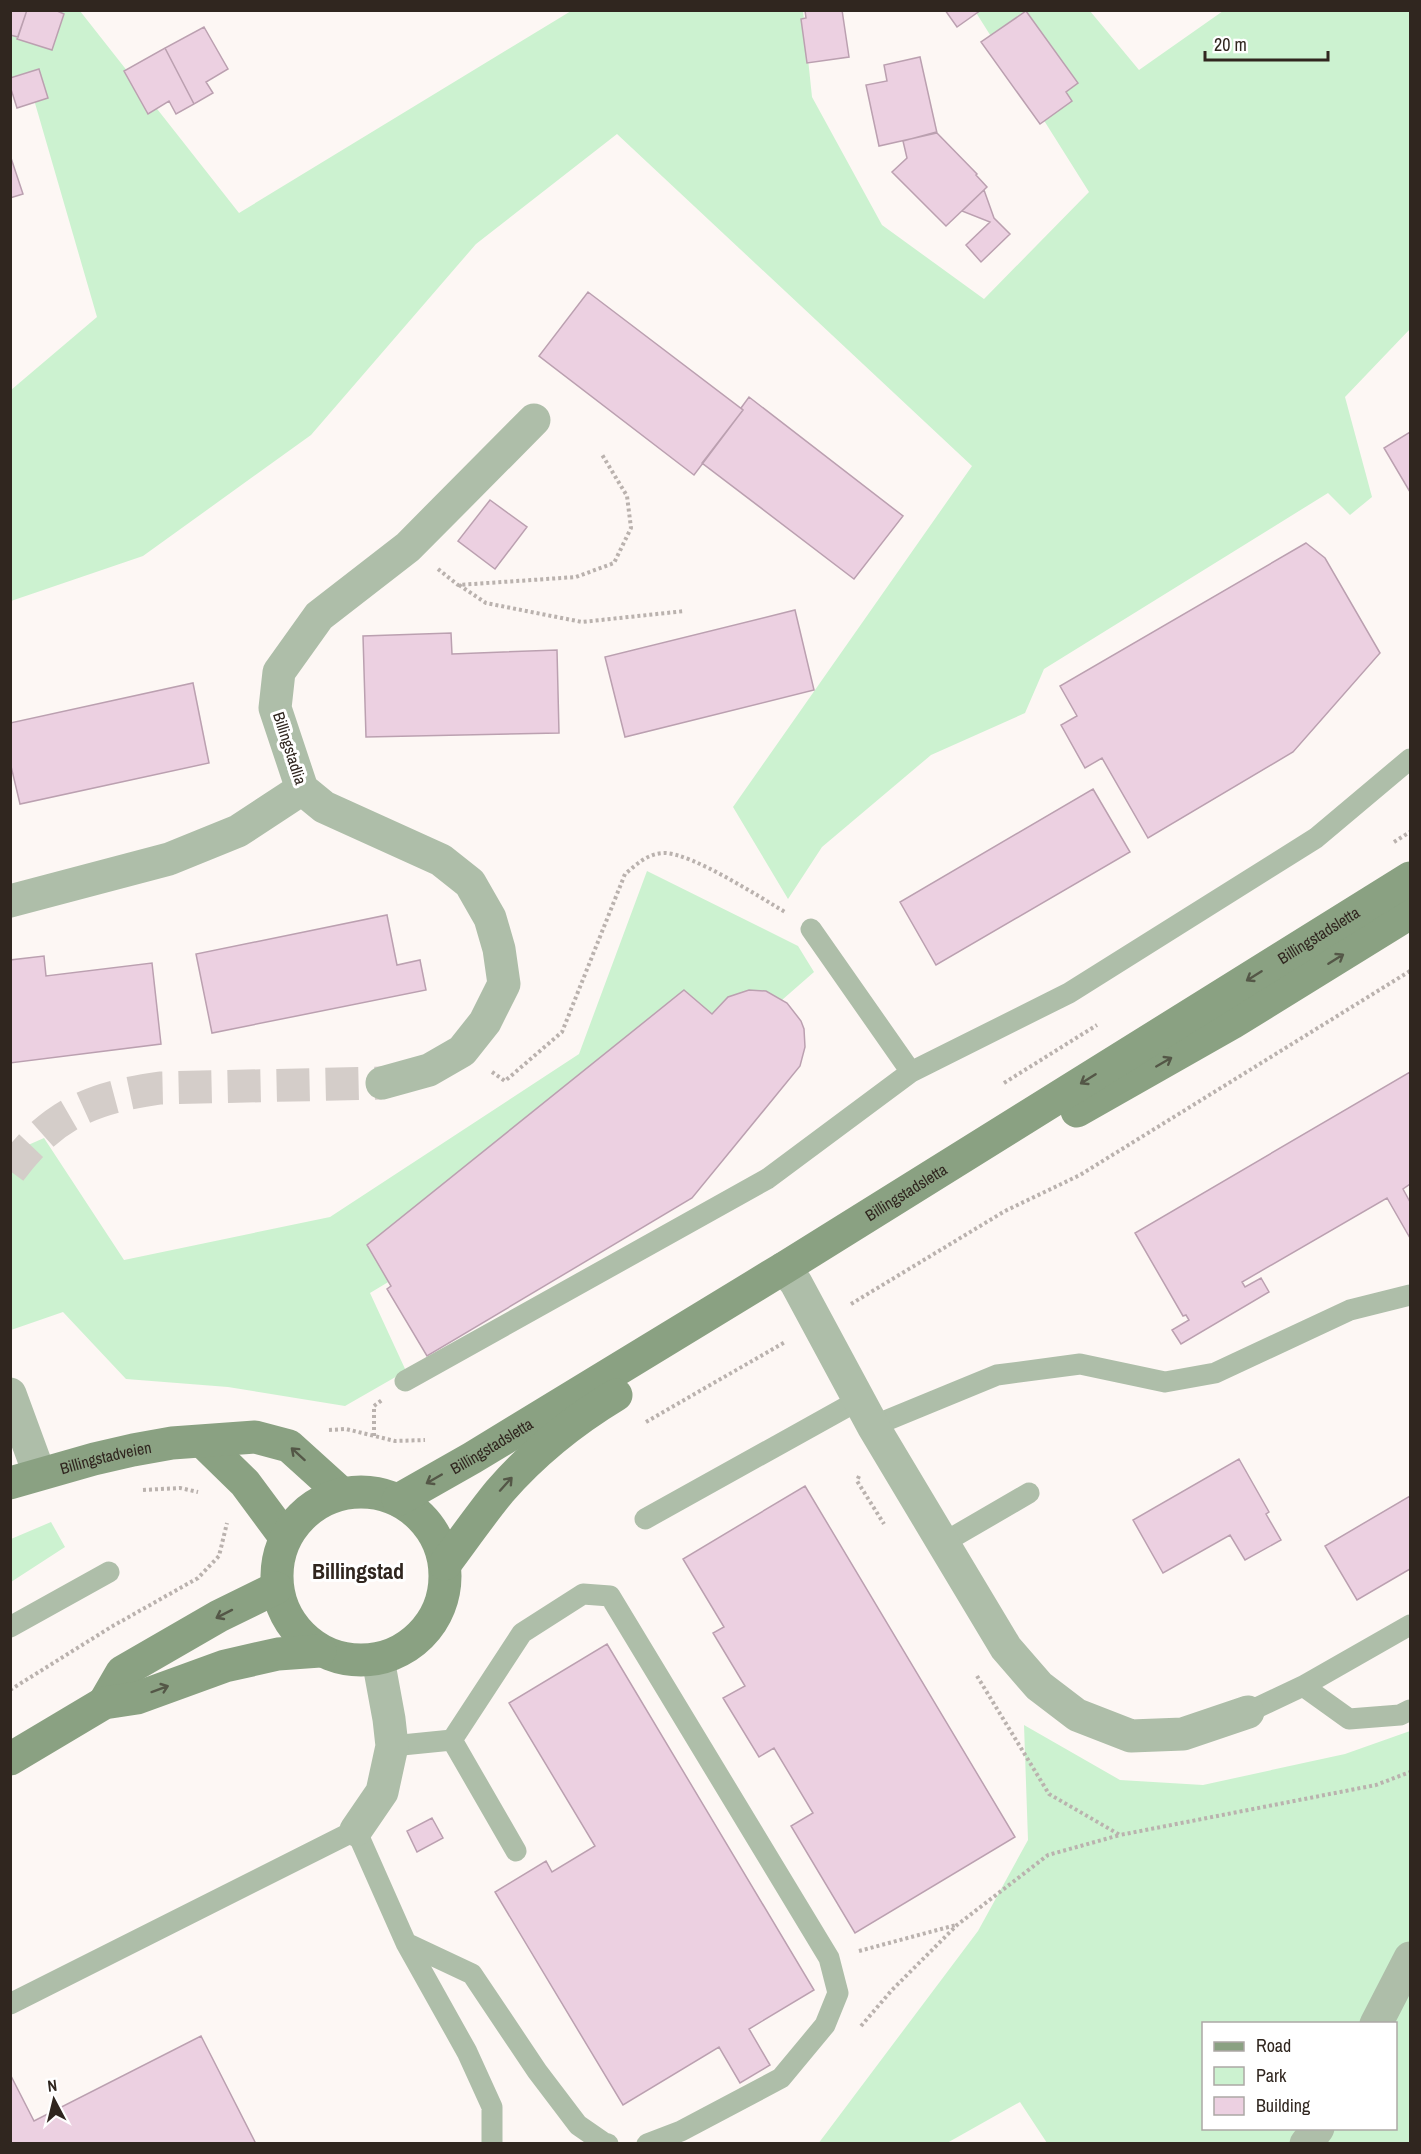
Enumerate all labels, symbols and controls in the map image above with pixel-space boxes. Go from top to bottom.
scale bar [1205,24,1328,62]
text: 20 m [1214,32,1247,57]
street label: Billingstadlia [268,709,312,788]
street label: Billingstadsletta [1273,901,1364,969]
one-way arrow [1327,953,1344,965]
one-way arrow [1246,970,1263,982]
one-way arrow [1155,1056,1172,1068]
one-way arrow [1081,1073,1097,1085]
street label: Billingstadsletta [861,1158,952,1226]
street label: Billingstadsletta [446,1412,537,1479]
street label: Billingstadveien [57,1436,153,1479]
one-way arrow [291,1447,306,1461]
one-way arrow [426,1474,443,1486]
one-way arrow [499,1477,513,1492]
district label: Billingstad [312,1556,404,1586]
one-way arrow [215,1609,233,1620]
one-way arrow [150,1683,169,1694]
legend [1202,2022,1397,2130]
text: Road [1256,2033,1291,2058]
text: Park [1256,2063,1287,2088]
north arrow [24,2070,84,2130]
text: N [46,2074,58,2097]
text: Building [1256,2093,1311,2118]

